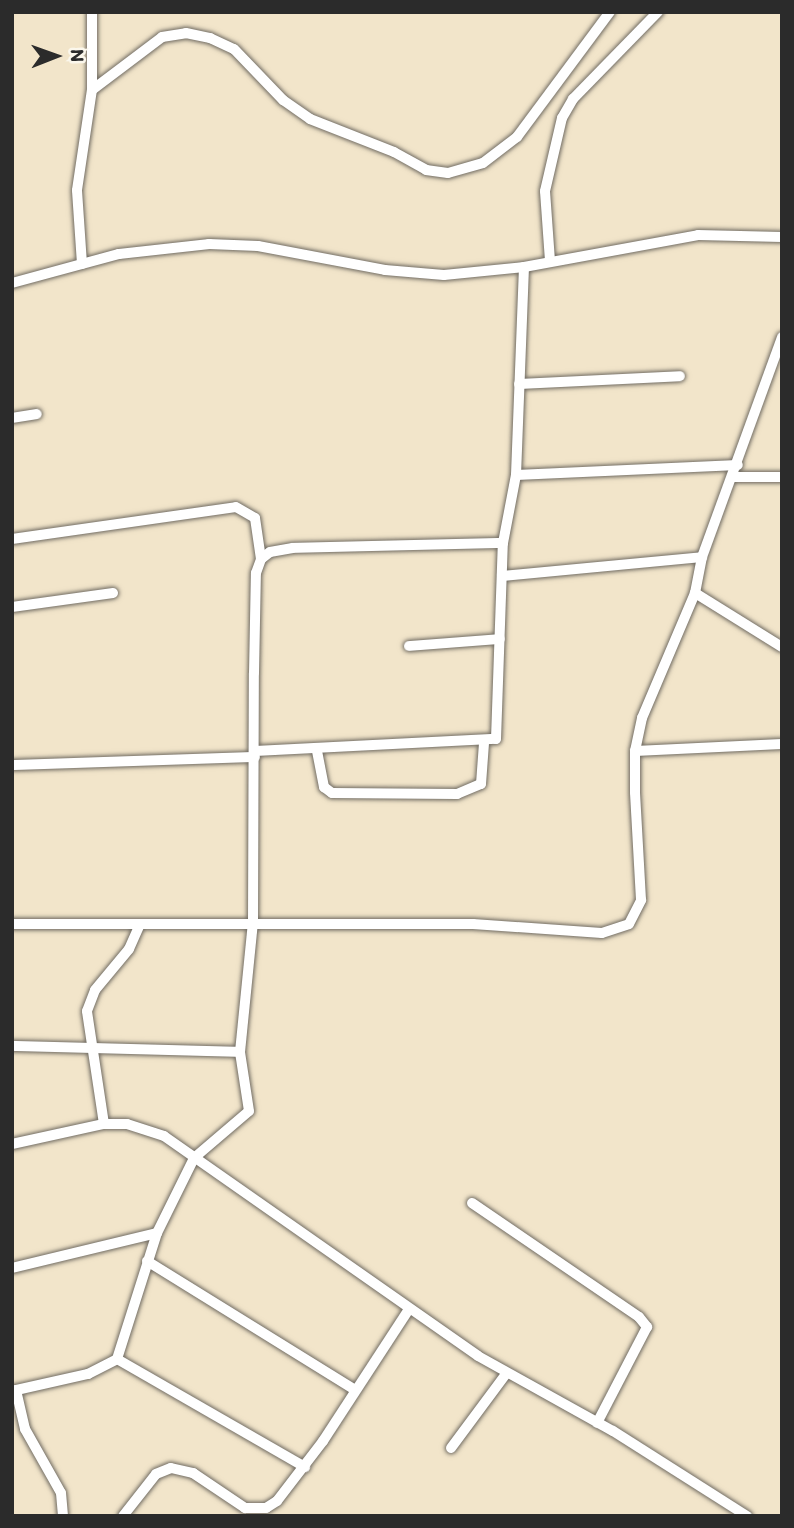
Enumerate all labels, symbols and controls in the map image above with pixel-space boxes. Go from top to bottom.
north arrow [21,21,91,91]
text: N [66,49,89,62]

